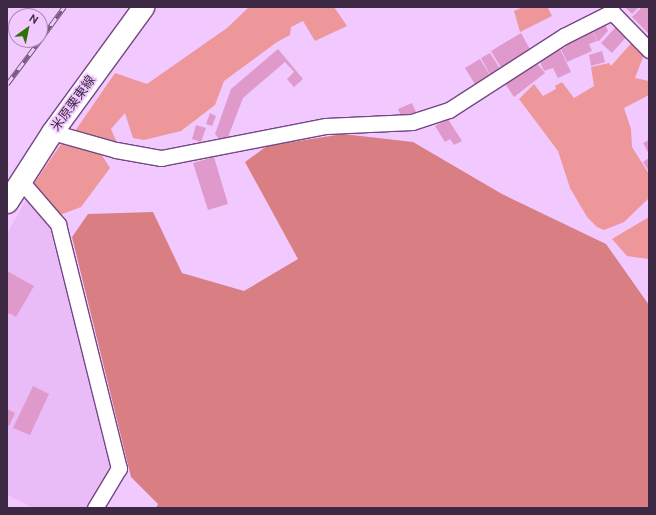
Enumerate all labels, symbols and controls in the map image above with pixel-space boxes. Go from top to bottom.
north arrow [8,8,48,48]
text: N [27,12,41,26]
street label: 米原栗東線 [48,72,98,134]

